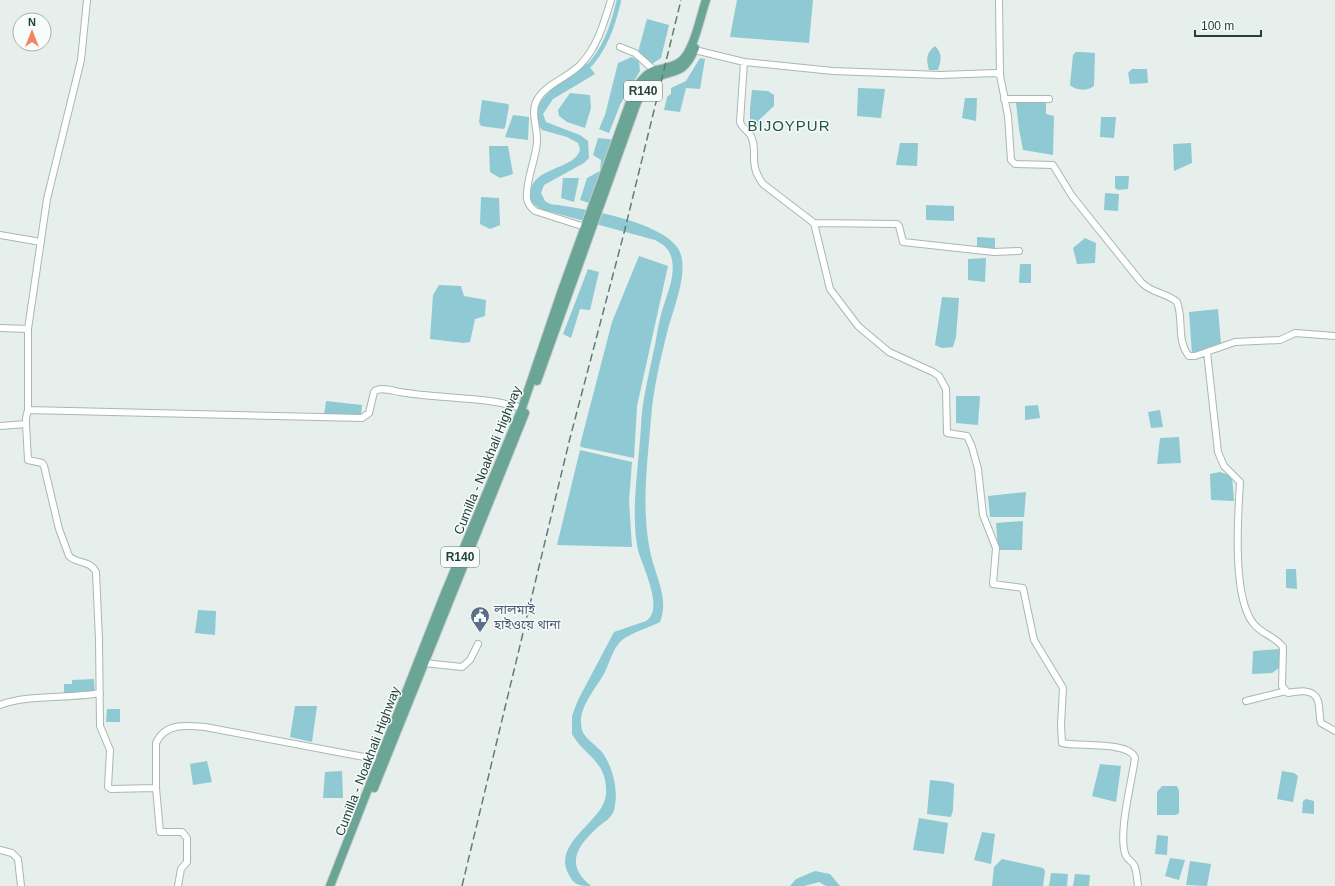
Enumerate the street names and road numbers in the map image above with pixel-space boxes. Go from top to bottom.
road number: R140 [624,81,662,101]
street label: Cumilla - Noakhali Highway [451,383,524,537]
road number: R140 [441,547,479,567]
street label: Cumilla - Noakhali Highway [332,684,403,838]

